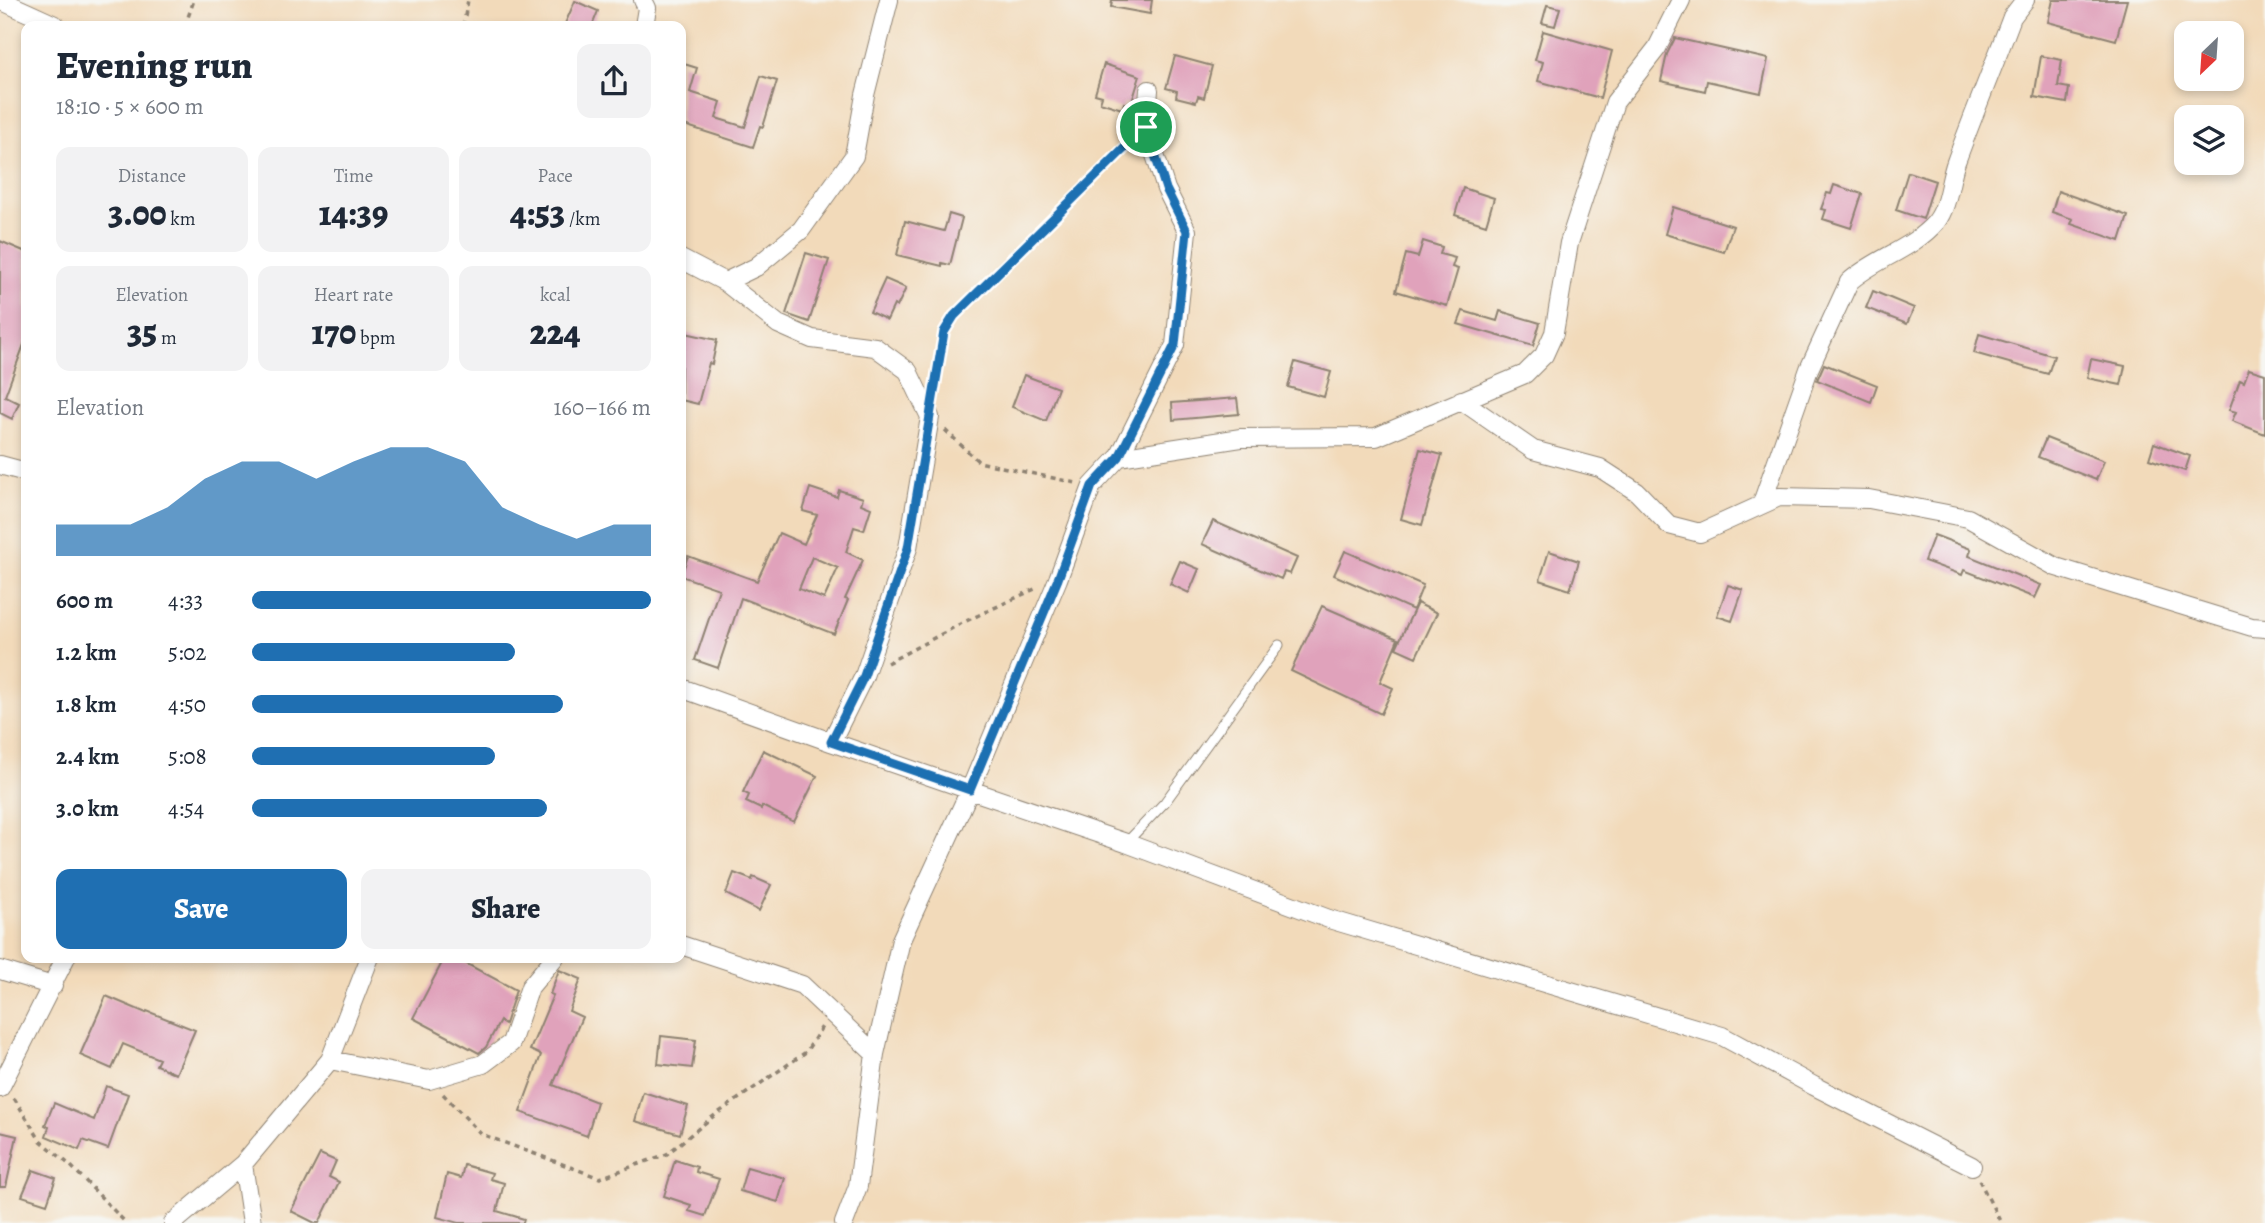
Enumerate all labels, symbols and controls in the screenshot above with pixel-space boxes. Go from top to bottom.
north arrow [2174,21,2244,91]
map controls [2174,21,2244,175]
text: Evening run [56,39,253,91]
button: share [577,44,651,118]
text: 18:10 · 5 × 600 m [56,91,204,122]
pin [1116,97,1176,157]
button: layers [2174,105,2244,175]
icon: arrive [1127,108,1165,146]
text: Distance [118,163,186,189]
text: Time [334,163,373,189]
text: Pace [538,163,573,189]
text: 3.00 [108,189,167,237]
text: 14:39 [319,189,388,237]
text: 4:53 [510,189,565,237]
text: km [167,206,196,232]
text: /km [565,206,600,232]
text: Elevation [115,282,188,308]
text: Heart rate [314,282,393,308]
text: kcal [540,282,570,308]
text: 35 [127,308,157,356]
text: 170 [311,308,356,356]
text: 224 [530,308,581,356]
text: m [157,325,177,351]
text: bpm [356,325,396,351]
text: Elevation [56,392,144,423]
text: 160–166 m [553,392,651,423]
text: 600 m [56,585,113,616]
text: 4:33 [168,585,203,616]
text: 1.2 km [56,637,117,668]
text: 5:02 [168,637,207,668]
text: 1.8 km [56,689,117,720]
text: 4:50 [168,689,206,720]
text: 2.4 km [56,741,119,772]
text: 5:08 [168,741,207,772]
text: 3.0 km [56,793,119,824]
text: 4:54 [168,793,204,824]
button: Save [56,869,347,949]
button: Share [361,869,651,949]

